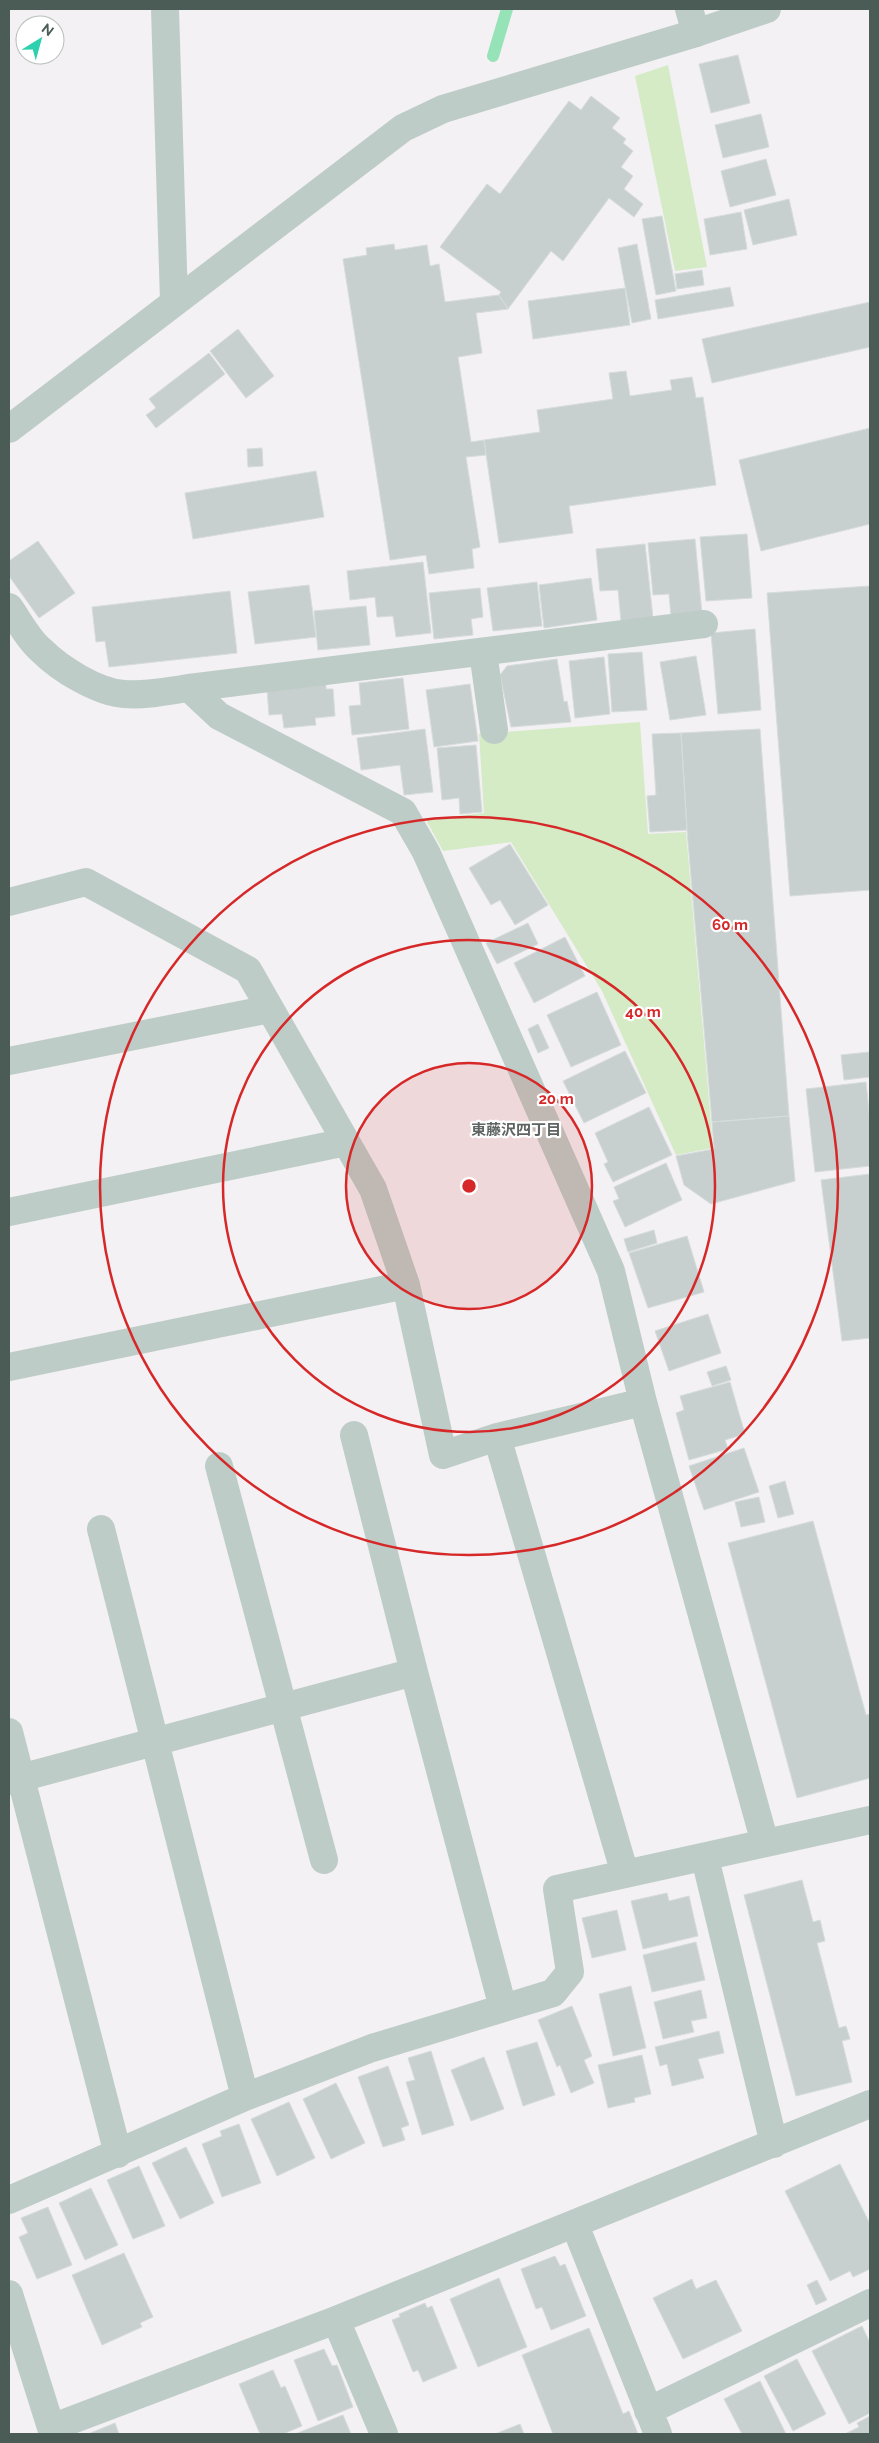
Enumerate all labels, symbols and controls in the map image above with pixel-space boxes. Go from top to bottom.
north arrow [15,15,65,65]
text: N [39,20,57,39]
text: 60 m [712,916,748,934]
text: 40 m [625,1003,661,1021]
text: 20 m [538,1090,574,1108]
district label: 東藤沢四丁目 [471,1121,561,1139]
centre of rings [460,1177,478,1195]

